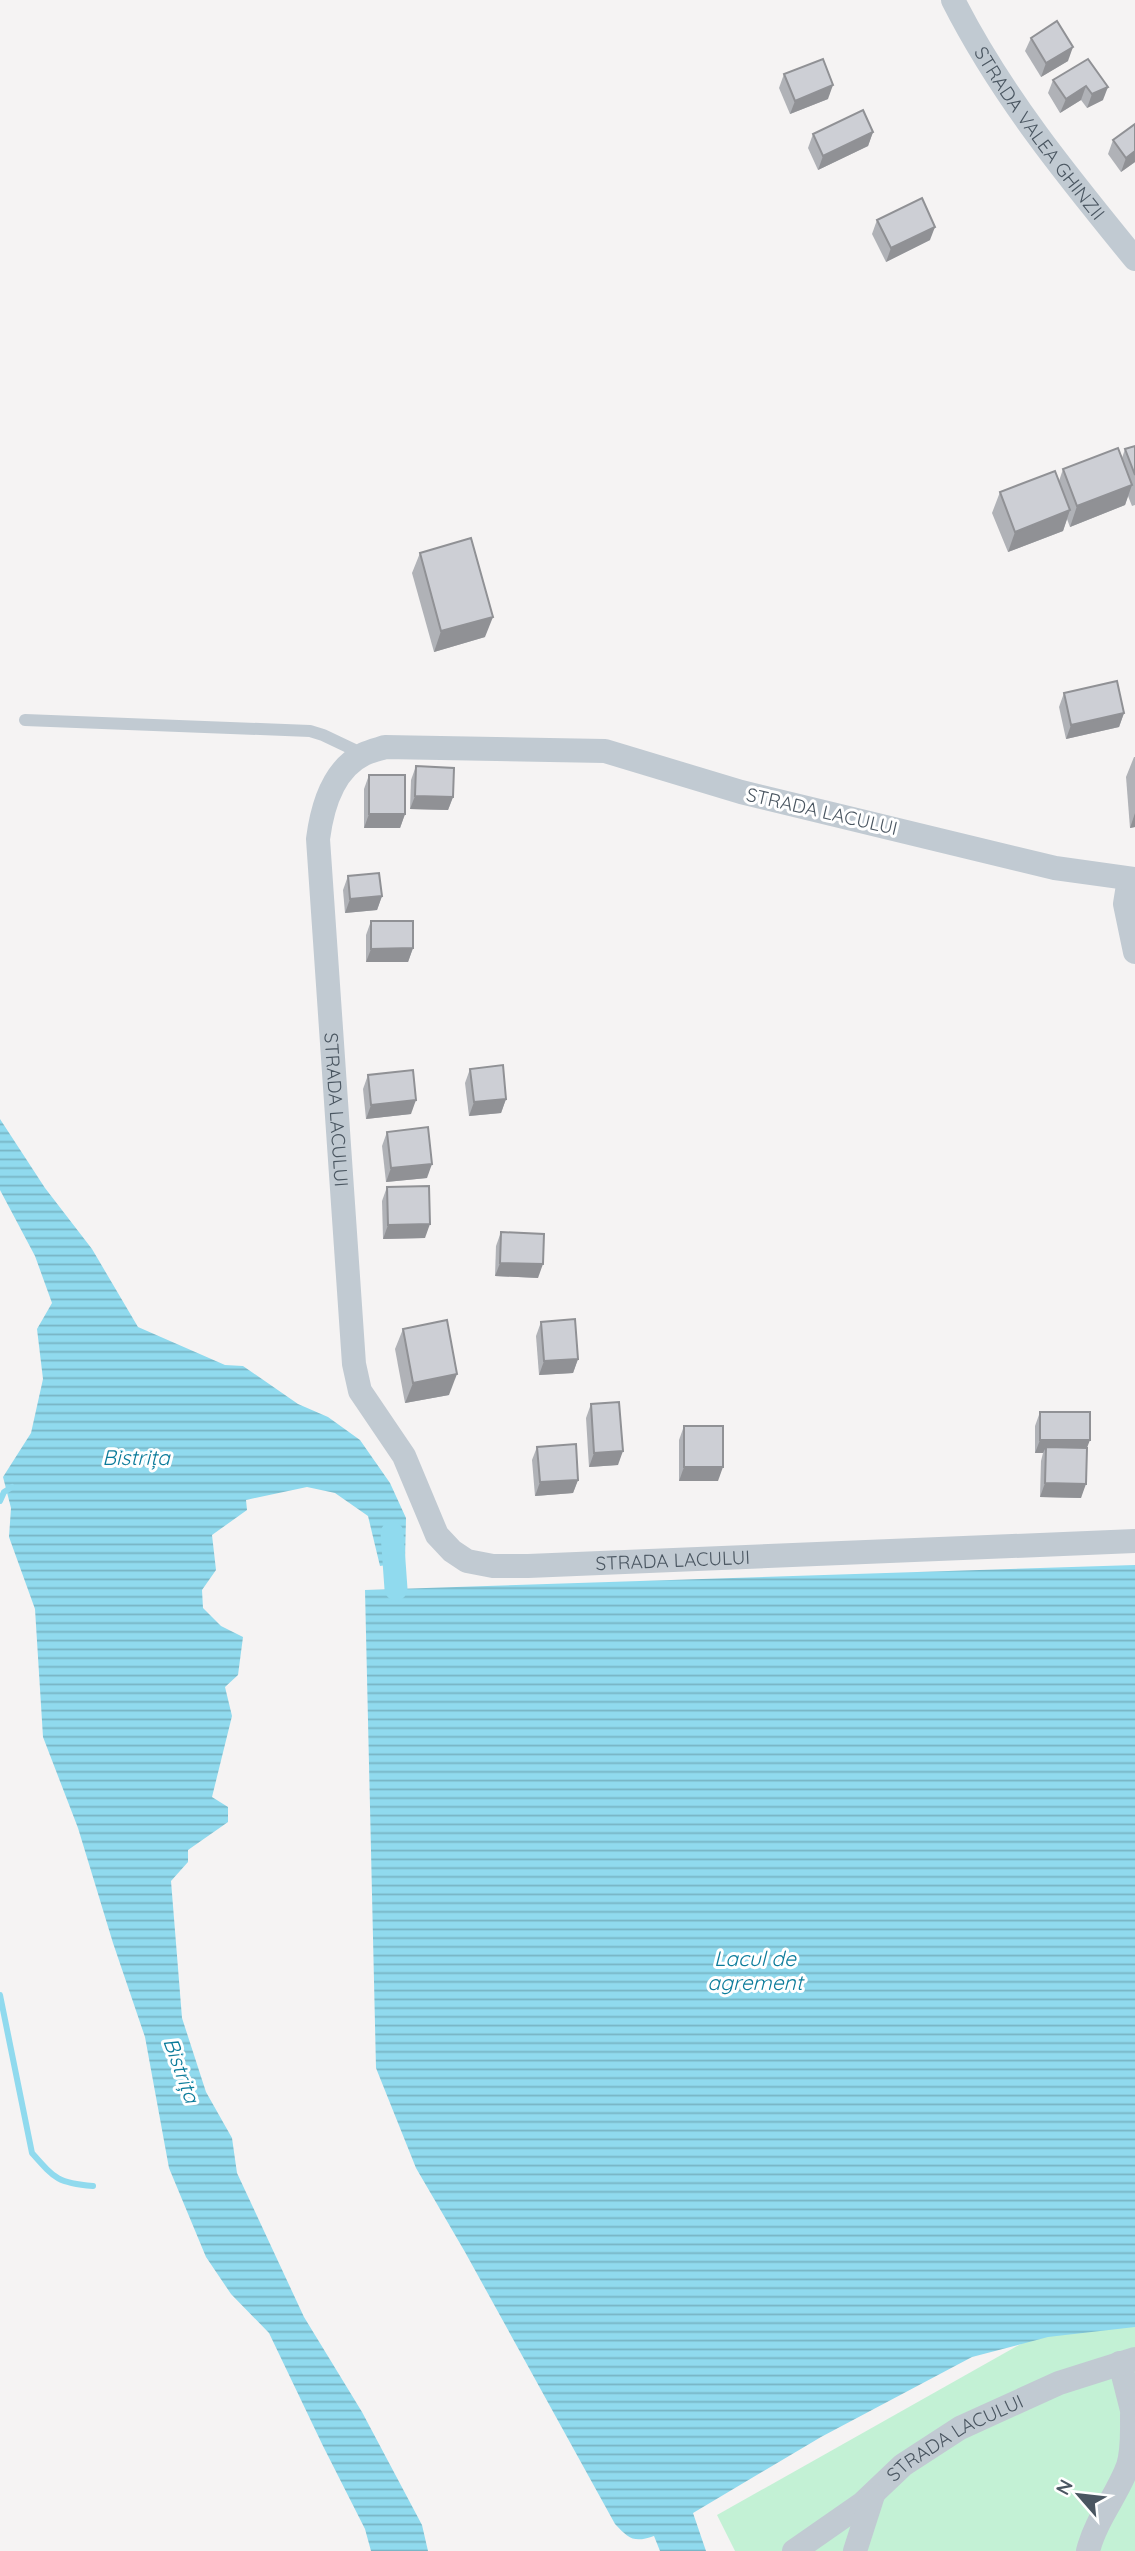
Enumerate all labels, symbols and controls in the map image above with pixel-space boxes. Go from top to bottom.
street label: STRADA VALEA GHINZII [969,42,1110,225]
street label: STRADA LACULUI [744,782,900,840]
street label: STRADA LACULUI [319,1032,354,1188]
water label: Bistrița [102,1444,171,1470]
street label: STRADA LACULUI [595,1545,751,1575]
water label: Lacul de agrement [707,1945,806,1995]
water label: Bistrița [158,2034,206,2107]
street label: STRADA LACULUI [881,2389,1027,2486]
north arrow [1044,2460,1114,2530]
text: N [1050,2475,1078,2499]

